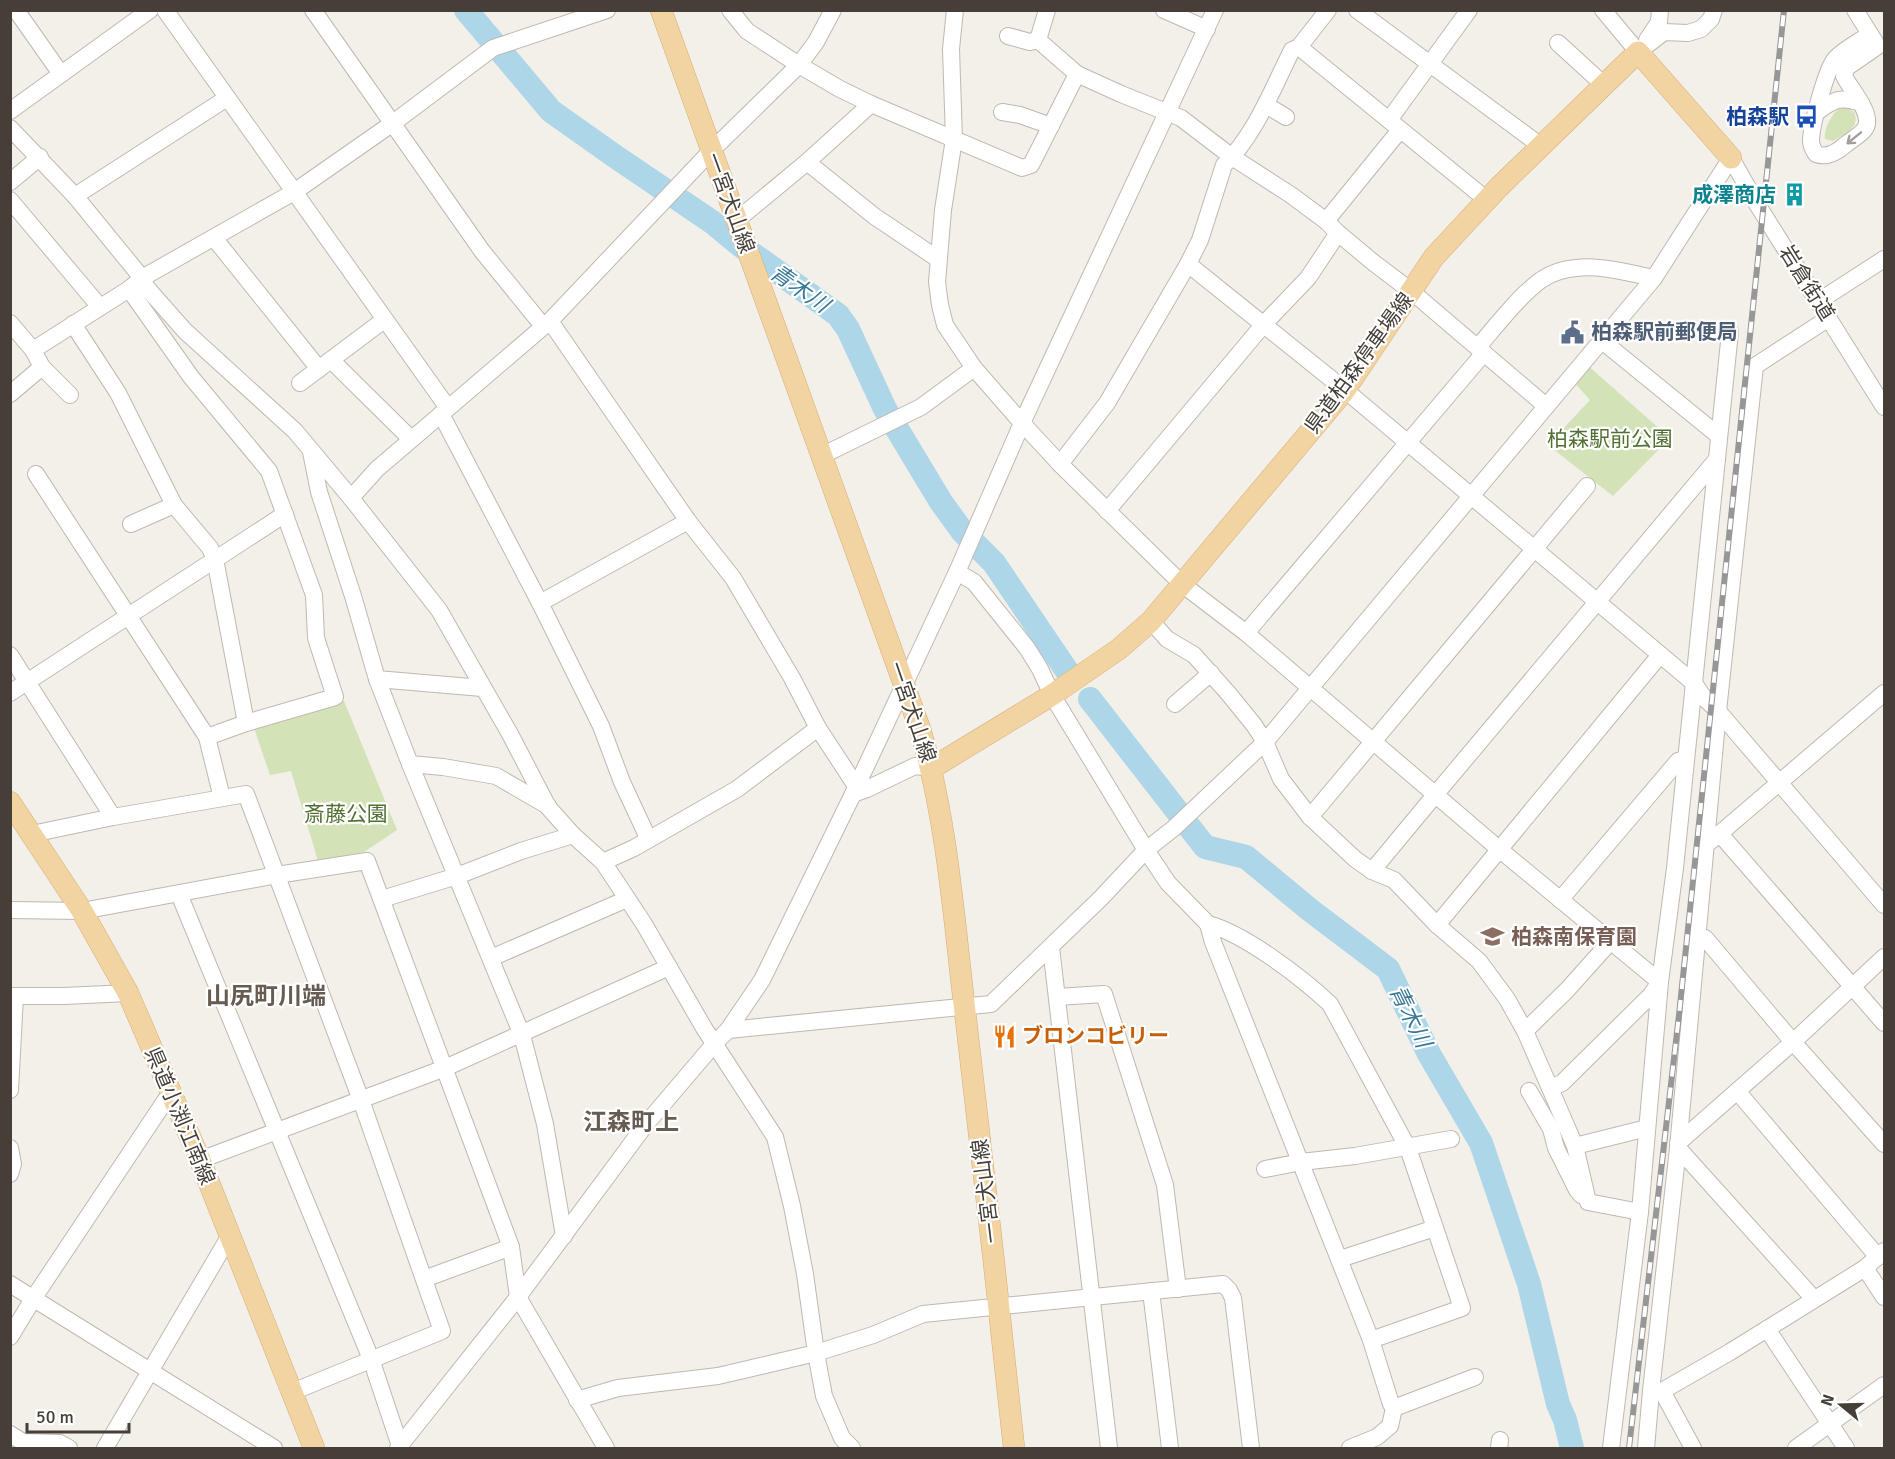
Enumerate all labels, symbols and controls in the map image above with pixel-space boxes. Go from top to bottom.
place label: 柏森駅 [1726,104,1789,130]
bus stop icon: 柏森駅 [1794,104,1820,130]
one-way arrow [1846,132,1862,145]
street label: 一宮犬山線 [700,149,760,257]
place label: 成澤商店 [1692,182,1776,208]
building icon: 成澤商店 [1781,182,1807,208]
street label: 岩倉街道 [1774,240,1840,326]
water label: 青木川 [765,258,836,320]
street label: 県道柏森停車場線 [1299,287,1419,439]
public building icon: 柏森駅前郵便局 [1560,319,1586,345]
place label: 柏森駅前郵便局 [1591,319,1738,345]
park label: 柏森駅前公園 [1547,426,1673,452]
street label: 一宮犬山線 [883,658,941,766]
park label: 斎藤公園 [304,801,388,827]
school or university icon: 柏森南保育園 [1480,924,1506,950]
place label: 柏森南保育園 [1511,924,1637,950]
district label: 山尻町川端 [206,981,326,1011]
water label: 青木川 [1384,981,1438,1054]
restaurant icon: ブロンコビリー [991,1023,1017,1049]
place label: ブロンコビリー [1022,1023,1169,1049]
street label: 県道小渕江南線 [139,1043,221,1189]
district label: 江森町上 [583,1107,679,1137]
street label: 一宮犬山線 [967,1137,1005,1245]
north arrow [1811,1375,1871,1435]
text: N [1816,1392,1839,1409]
scale bar [27,1396,129,1434]
text: 50 m [36,1406,74,1428]

